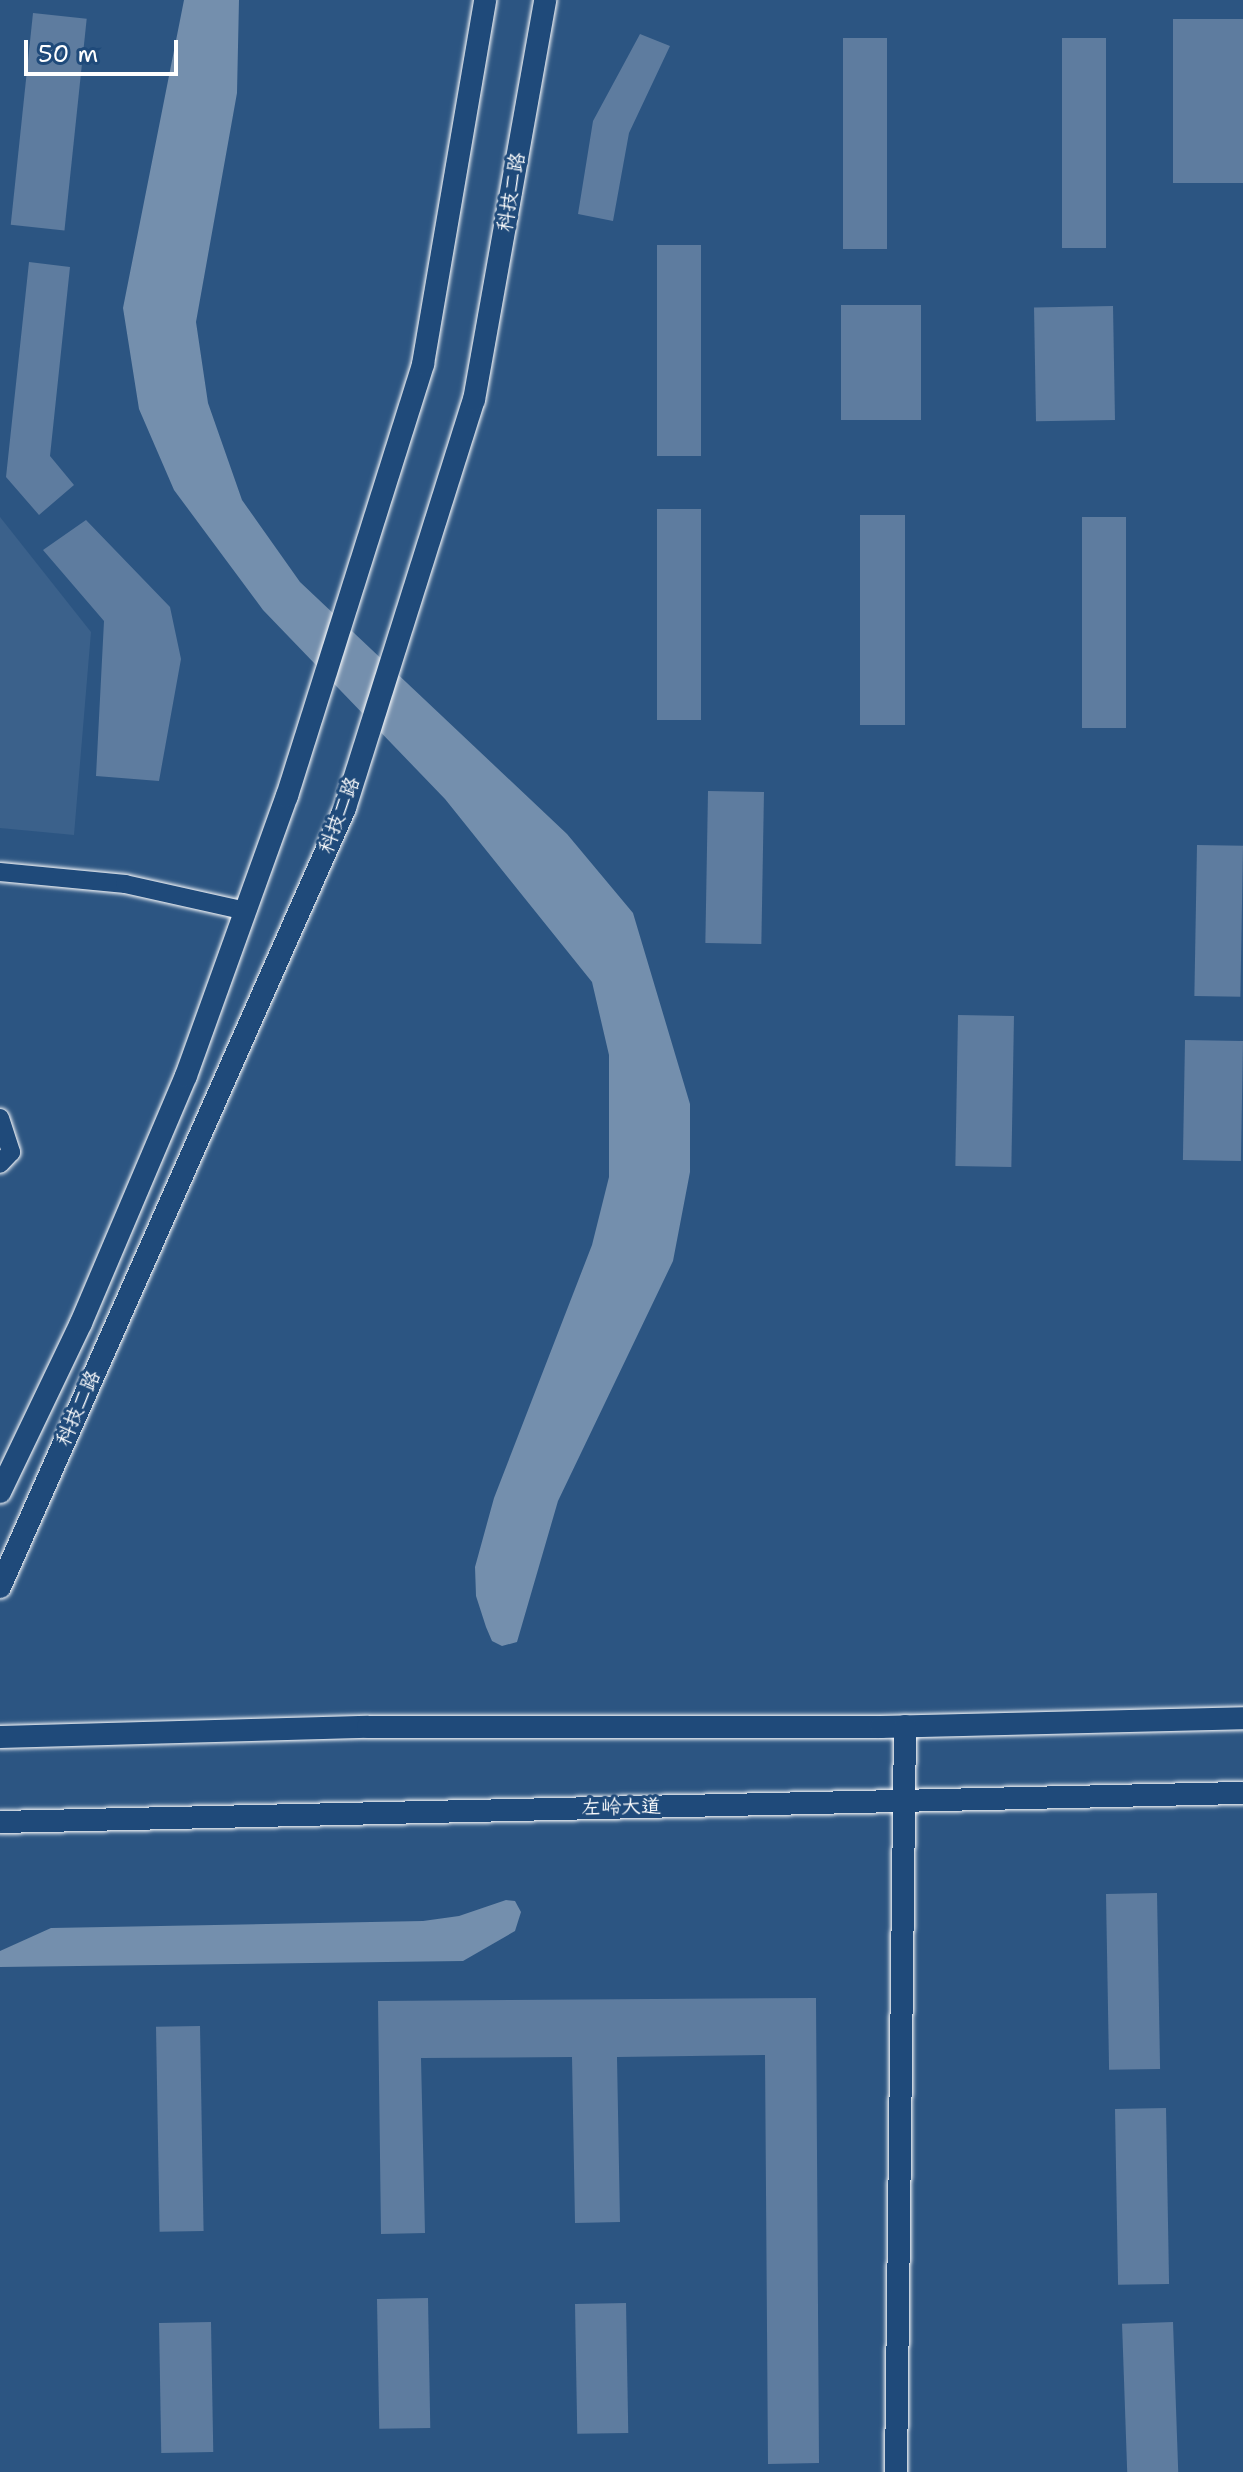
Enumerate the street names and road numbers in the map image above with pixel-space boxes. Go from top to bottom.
street label: 科技二路 [492,151,530,233]
street label: 科技二路 [313,773,365,857]
street label: 科技二路 [51,1367,105,1449]
street label: 左岭大道 [581,1794,661,1820]

